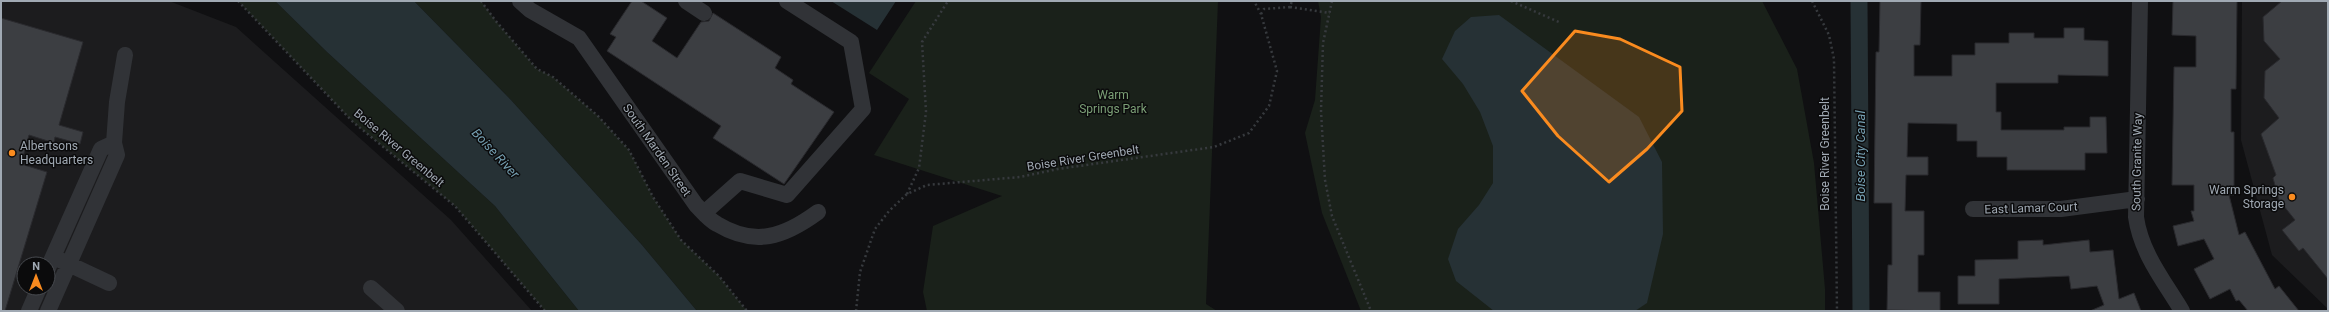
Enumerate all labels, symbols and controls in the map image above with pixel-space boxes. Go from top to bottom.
park label: Warm Springs Park [1079,88,1148,116]
street label: Boise River Greenbelt [1818,97,1832,211]
street label: South Marden Street [620,101,694,199]
street label: Boise River Greenbelt [351,106,447,190]
water label: Boise City Canal [1853,110,1868,202]
street label: South Granite Way [2129,113,2145,211]
water label: Boise River [469,125,523,182]
place label: Albertsons Headquarters [20,139,93,167]
street label: Boise River Greenbelt [1026,142,1140,174]
marker: Albertsons Headquarters [7,148,17,158]
place label: Warm Springs Storage [2209,183,2284,211]
marker: Warm Springs Storage [2287,192,2297,202]
street label: East Lamar Court [1984,199,2078,217]
north arrow [16,256,56,296]
text: N [32,260,40,273]

